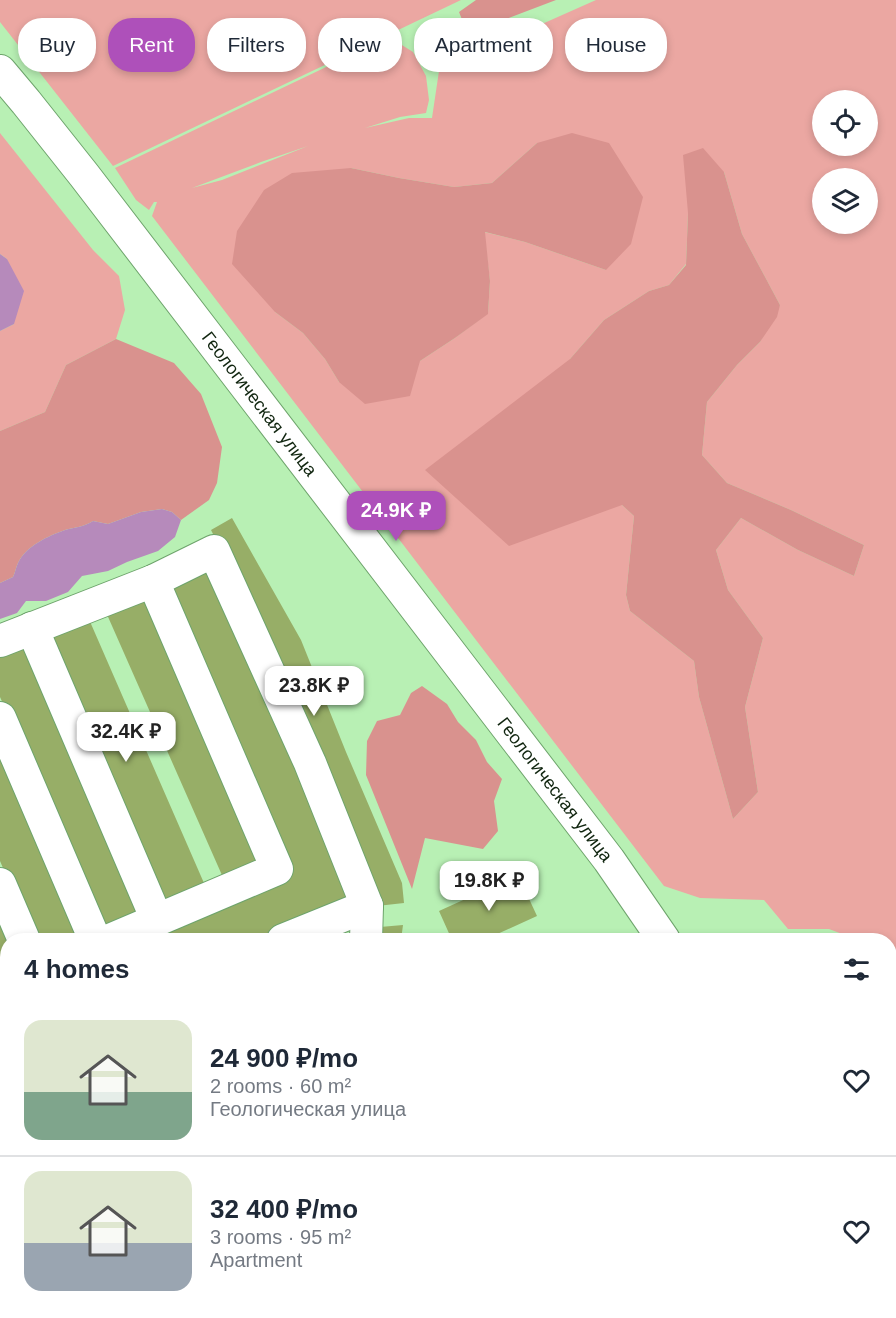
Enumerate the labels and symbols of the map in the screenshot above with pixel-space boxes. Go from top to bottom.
street label: Геологическая улица [198,328,322,481]
pin: 24.9K ₽ [341,491,451,542]
pin: 23.8K ₽ [259,666,369,717]
pin: 32.4K ₽ [71,712,181,763]
street label: Геологическая улица [493,713,617,866]
pin: 19.8K ₽ [434,861,544,912]

